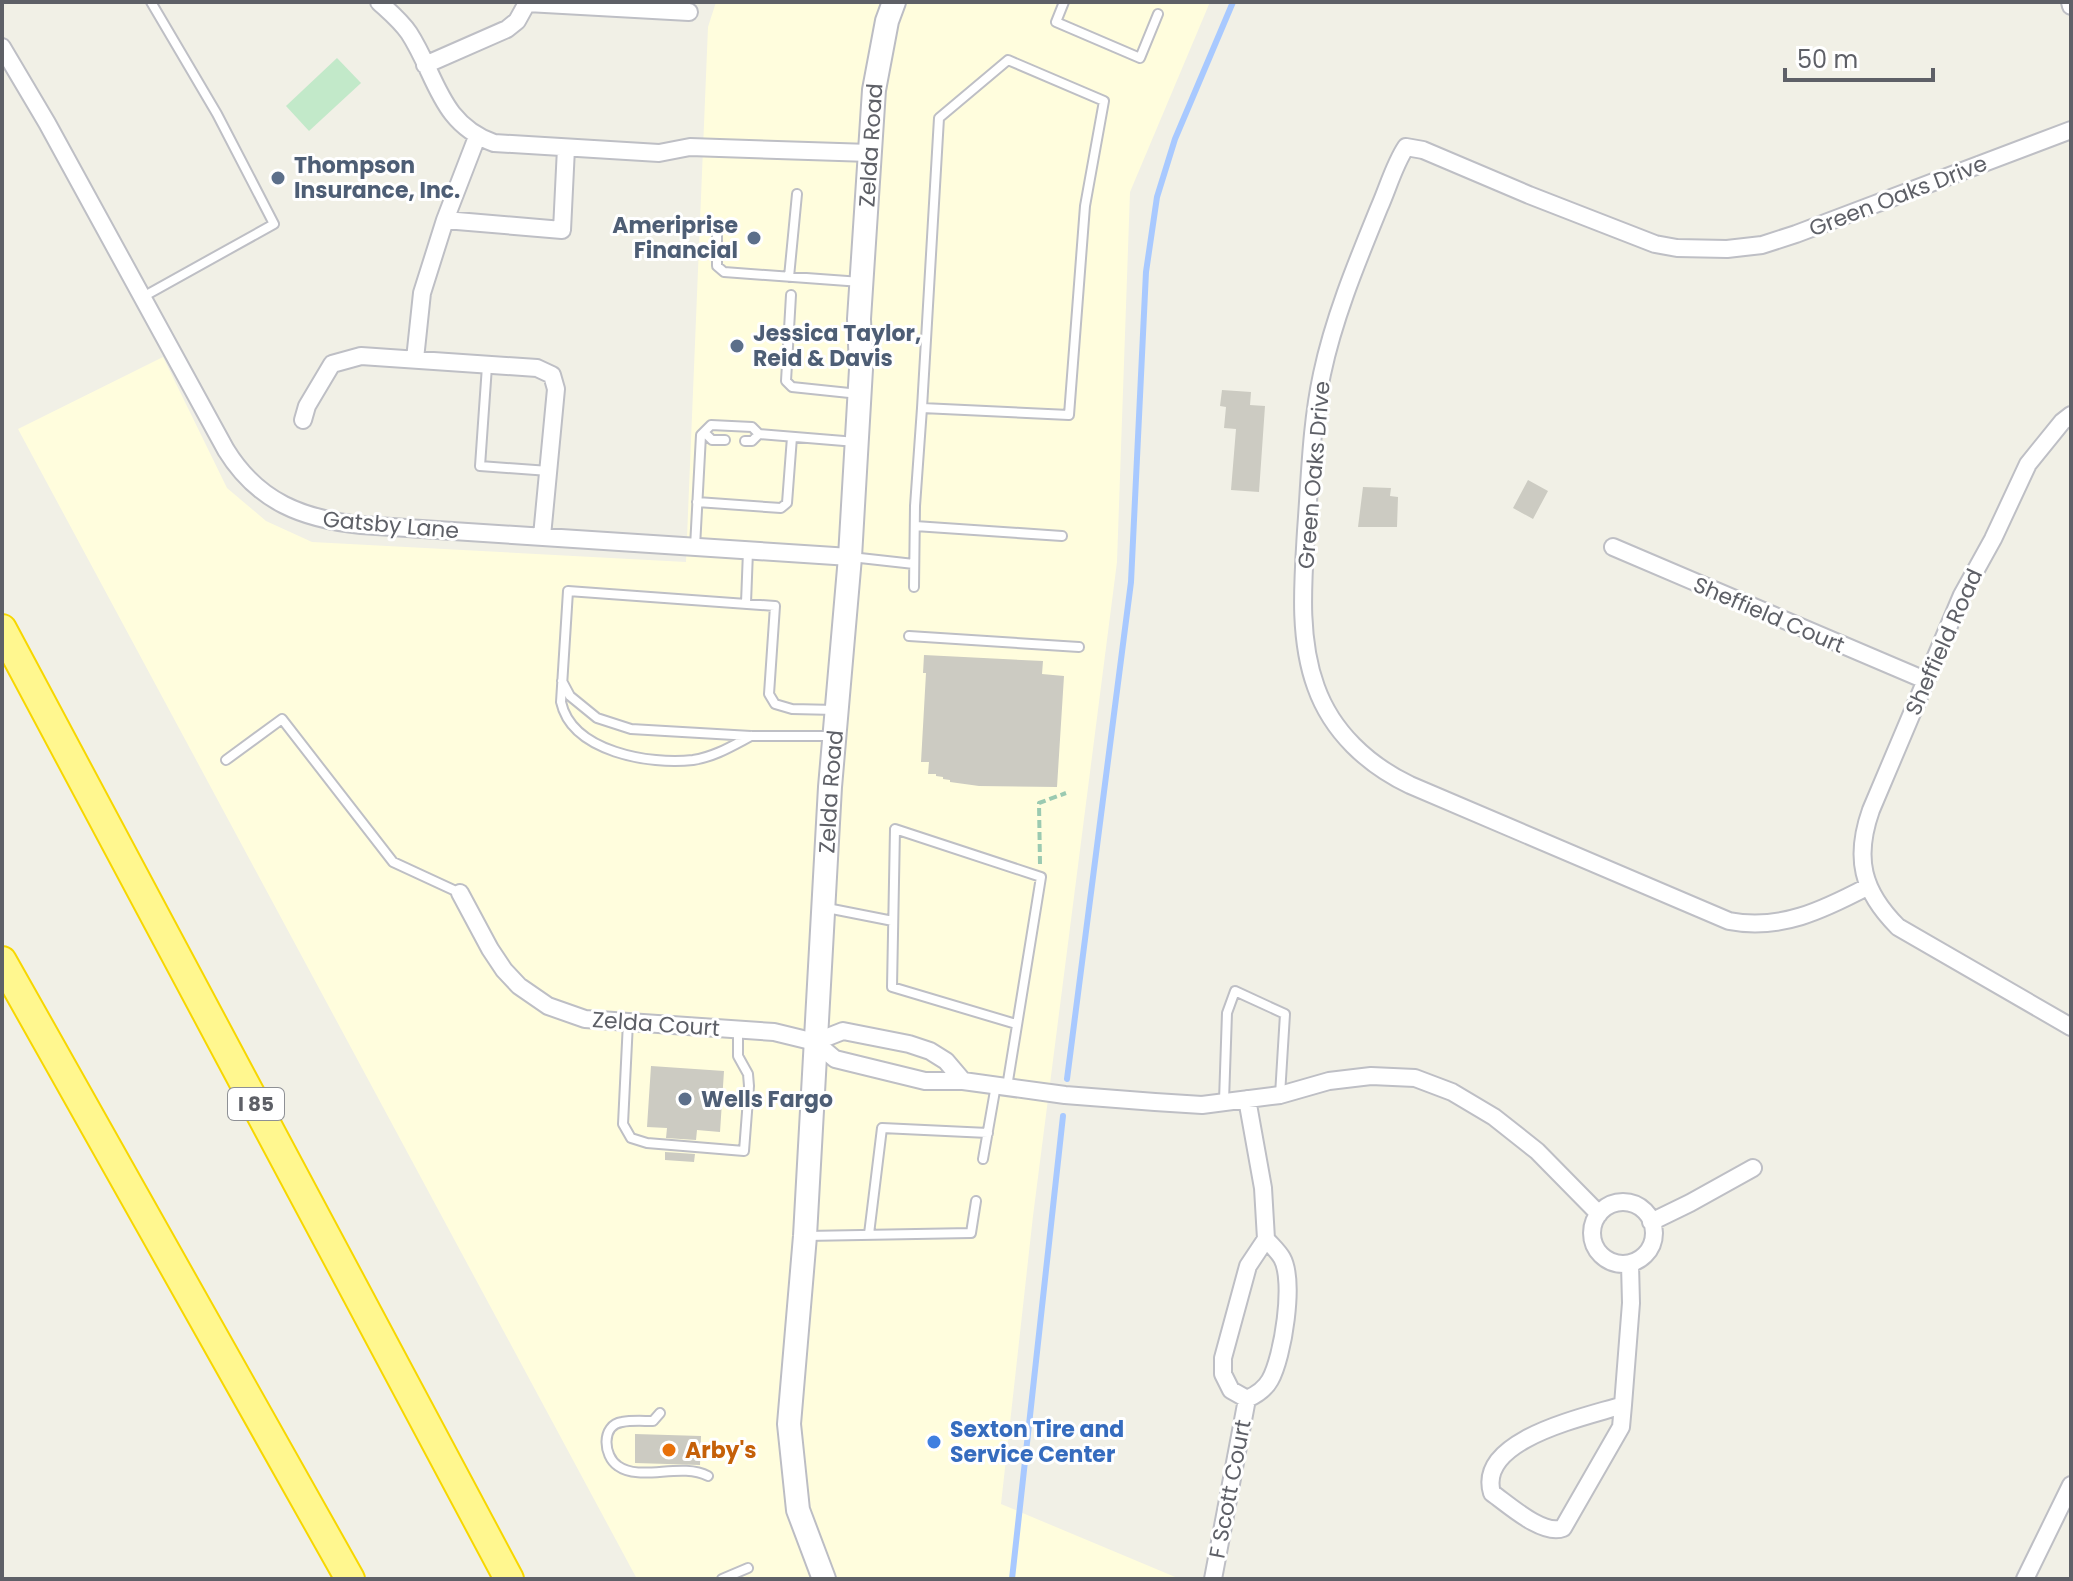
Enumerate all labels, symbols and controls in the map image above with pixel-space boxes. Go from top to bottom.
scale bar [1785,32,1933,82]
text: 50 m [1797,43,1858,76]
street label: Zelda Road [851,82,890,208]
street label: Green Oaks Drive [1804,148,1992,244]
place label: Thompson Insurance, Inc. [294,150,460,206]
marker: Thompson Insurance, Inc. [269,169,287,187]
place label: Ameriprise Financial [612,210,738,266]
marker: Ameriprise Financial [745,229,763,247]
place label: Jessica Taylor, Reid & Davis [753,318,921,374]
marker: Jessica Taylor, Reid & Davis [728,337,746,355]
street label: Green Oaks Drive [1290,380,1338,570]
street label: Gatsby Lane [322,504,460,546]
street label: Sheffield Road [1898,564,1990,720]
street label: Sheffield Court [1689,569,1849,661]
street label: Zelda Road [811,729,850,854]
street label: Zelda Court [591,1004,721,1044]
place label: Wells Fargo [701,1084,833,1115]
road number: I 85 [228,1088,284,1120]
marker: Wells Fargo [676,1090,694,1108]
place label: Sexton Tire and Service Center [950,1414,1124,1470]
street label: F Scott Court [1201,1417,1259,1561]
marker: Sexton Tire and Service Center [925,1433,943,1451]
place label: Arby's [685,1435,757,1466]
marker: Arby's [660,1441,678,1459]

